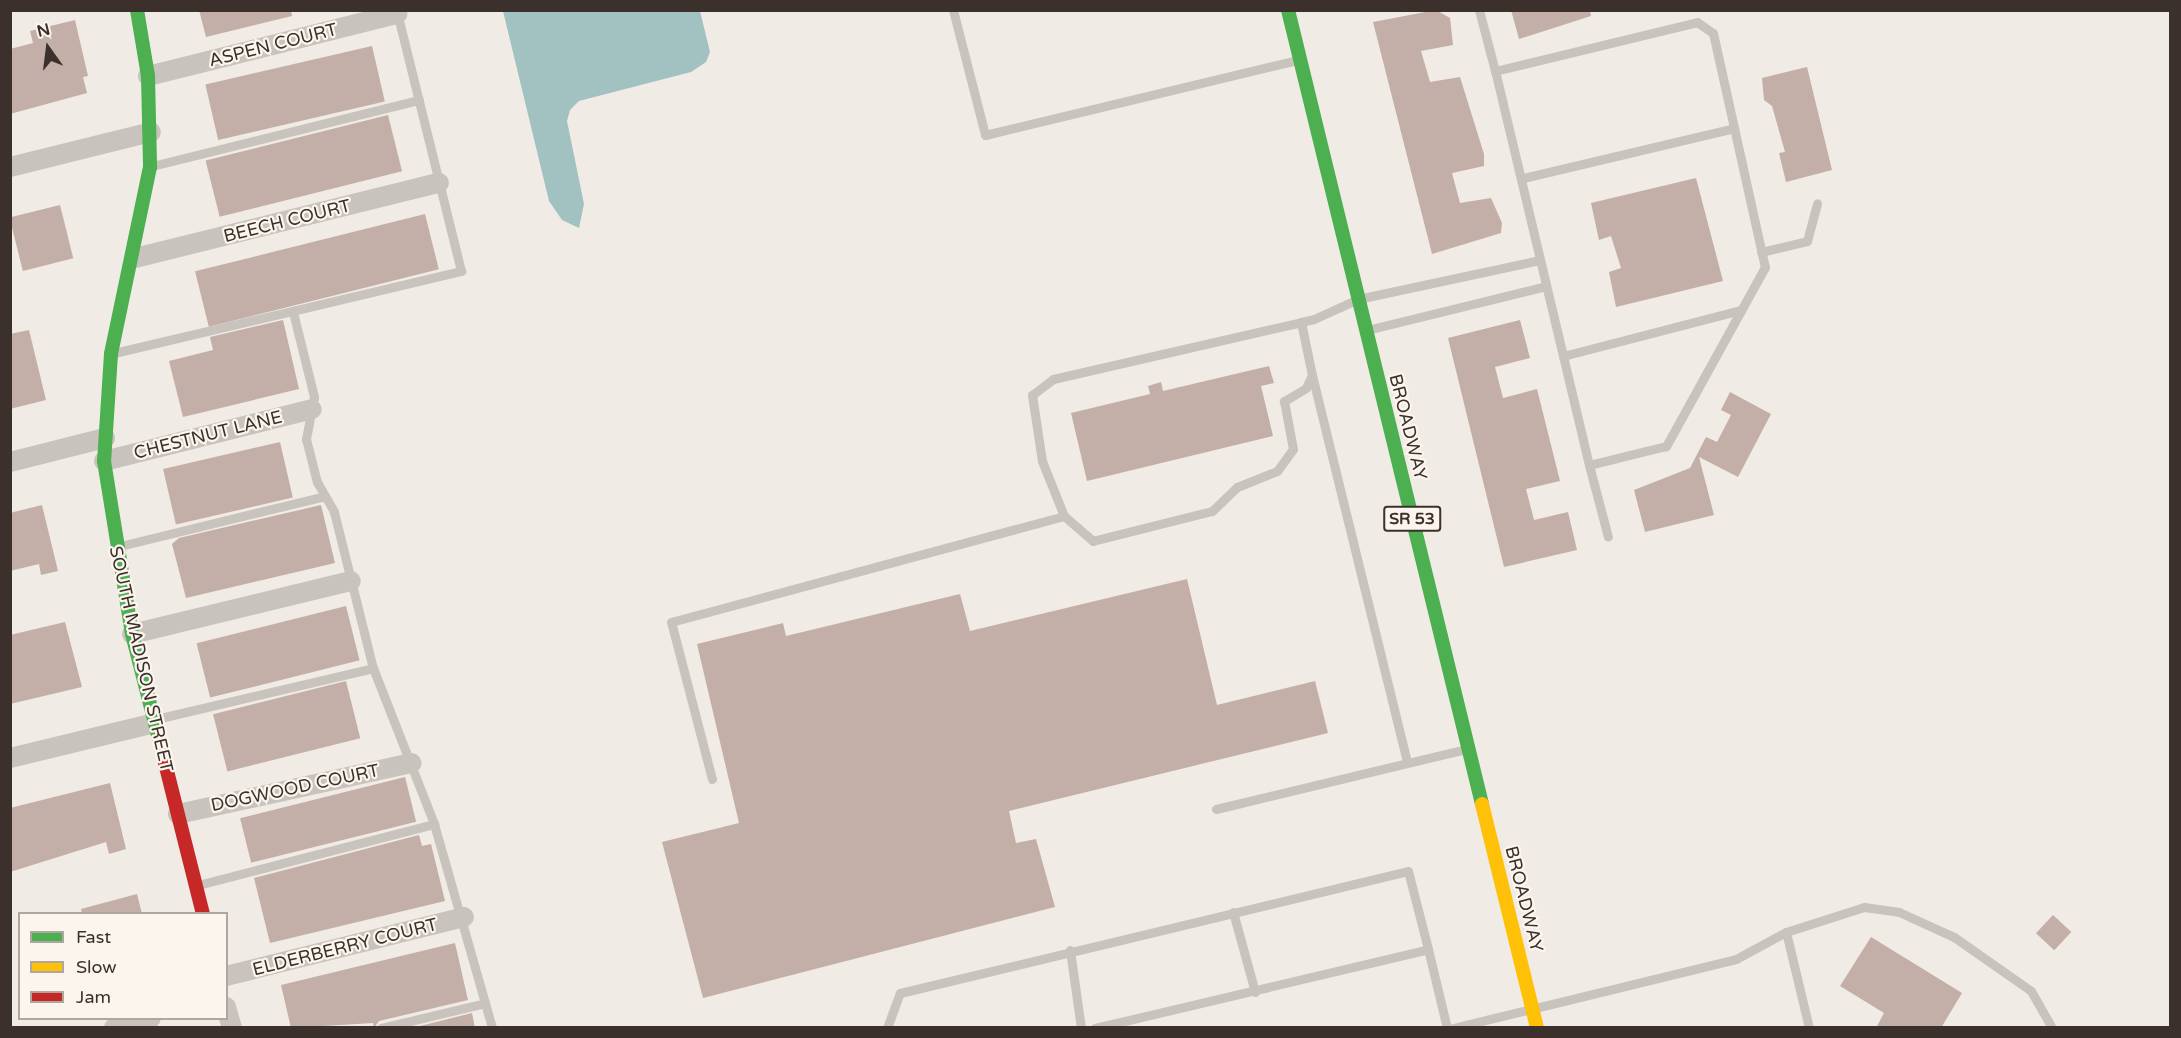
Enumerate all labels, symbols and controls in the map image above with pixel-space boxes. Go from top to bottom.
north arrow [18,18,78,78]
text: N [35,19,52,42]
street label: ASPEN COURT [207,19,339,71]
street label: BEECH COURT [221,195,353,247]
street label: BROADWAY [1384,372,1432,482]
street label: CHESTNUT LANE [132,406,284,464]
road number: SR 53 [1382,506,1442,532]
street label: SOUTH MADISON STREET [104,544,178,774]
street label: DOGWOOD COURT [209,760,381,816]
street label: BROADWAY [1500,844,1548,954]
legend [18,912,228,1020]
street label: ELDERBERRY COURT [250,914,440,980]
text: Fast [76,926,111,948]
text: Slow [76,956,117,978]
text: Jam [76,986,111,1008]

